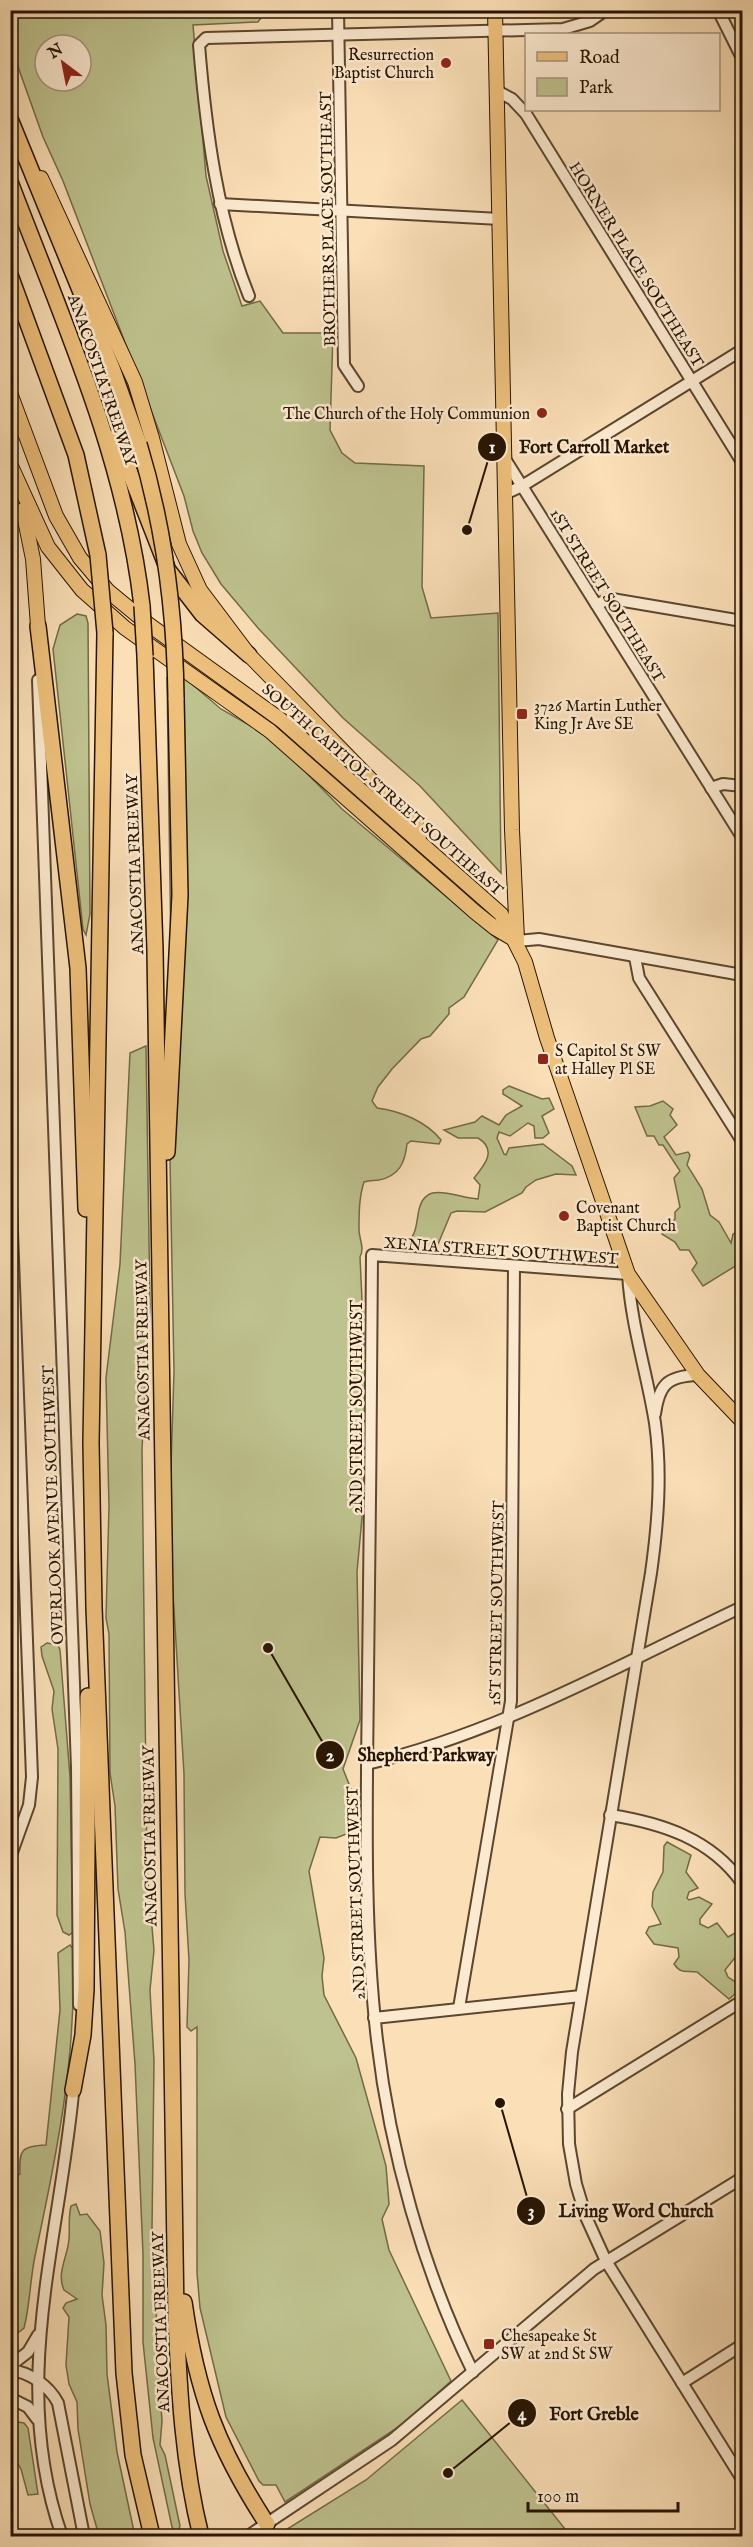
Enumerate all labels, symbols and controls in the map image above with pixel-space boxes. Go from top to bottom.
north arrow [33,33,93,93]
legend [525,33,720,111]
text: N [44,40,67,65]
place label: Resurrection Baptist Church [334,46,434,84]
text: Road [579,47,620,70]
marker: Resurrection Baptist Church [439,56,453,70]
text: Park [579,77,614,100]
street label: BROTHERS PLACE SOUTHEAST [317,91,341,347]
street label: HORNER PLACE SOUTHEAST [564,159,707,372]
street label: ANACOSTIA FREEWAY [62,291,140,471]
place label: The Church of the Holy Communion [283,405,530,425]
marker: The Church of the Holy Communion [535,406,549,420]
callout: Fort Carroll Market [477,429,681,465]
text: 1 [489,437,496,460]
text: Fort Carroll Market [519,437,670,460]
street label: 1ST STREET SOUTHEAST [545,506,668,687]
street label: SOUTH CAPITOL STREET SOUTHEAST [257,680,507,901]
place label: 3726 Martin Luther King Jr Ave SE [534,697,662,735]
marker: 3726 Martin Luther King Jr Ave SE [515,707,529,721]
street label: ANACOSTIA FREEWAY [123,772,149,956]
place label: S Capitol St SW at Halley Pl SE [555,1042,661,1080]
marker: S Capitol St SW at Halley Pl SE [536,1052,550,1066]
place label: Covenant Baptist Church [576,1199,676,1237]
marker: Covenant Baptist Church [557,1209,571,1223]
street label: XENIA STREET SOUTHWEST [383,1234,619,1270]
street label: ANACOSTIA FREEWAY [132,1258,156,1442]
street label: 2ND STREET SOUTHWEST [348,1300,368,1514]
street label: OVERLOOK AVENUE SOUTHWEST [39,1364,69,1645]
street label: 1ST STREET SOUTHWEST [486,1500,510,1706]
callout: Shepherd Parkway [315,1737,506,1773]
street label: ANACOSTIA FREEWAY [139,1744,163,1928]
text: 2 [326,1745,335,1768]
text: Shepherd Parkway [357,1745,496,1768]
street label: 2ND STREET SOUTHWEST [343,1786,371,2000]
callout: Living Word Church [516,2193,726,2229]
text: 3 [528,2201,534,2224]
text: Living Word Church [558,2201,714,2224]
street label: ANACOSTIA FREEWAY [149,2230,175,2414]
place label: Chesapeake St SW at 2nd St SW [501,2327,613,2365]
marker: Chesapeake St SW at 2nd St SW [482,2337,496,2351]
callout: Fort Greble [507,2395,651,2431]
text: 4 [518,2404,528,2427]
text: Fort Greble [549,2404,639,2427]
scale bar [528,2475,678,2513]
text: 100 m [537,2486,579,2509]

